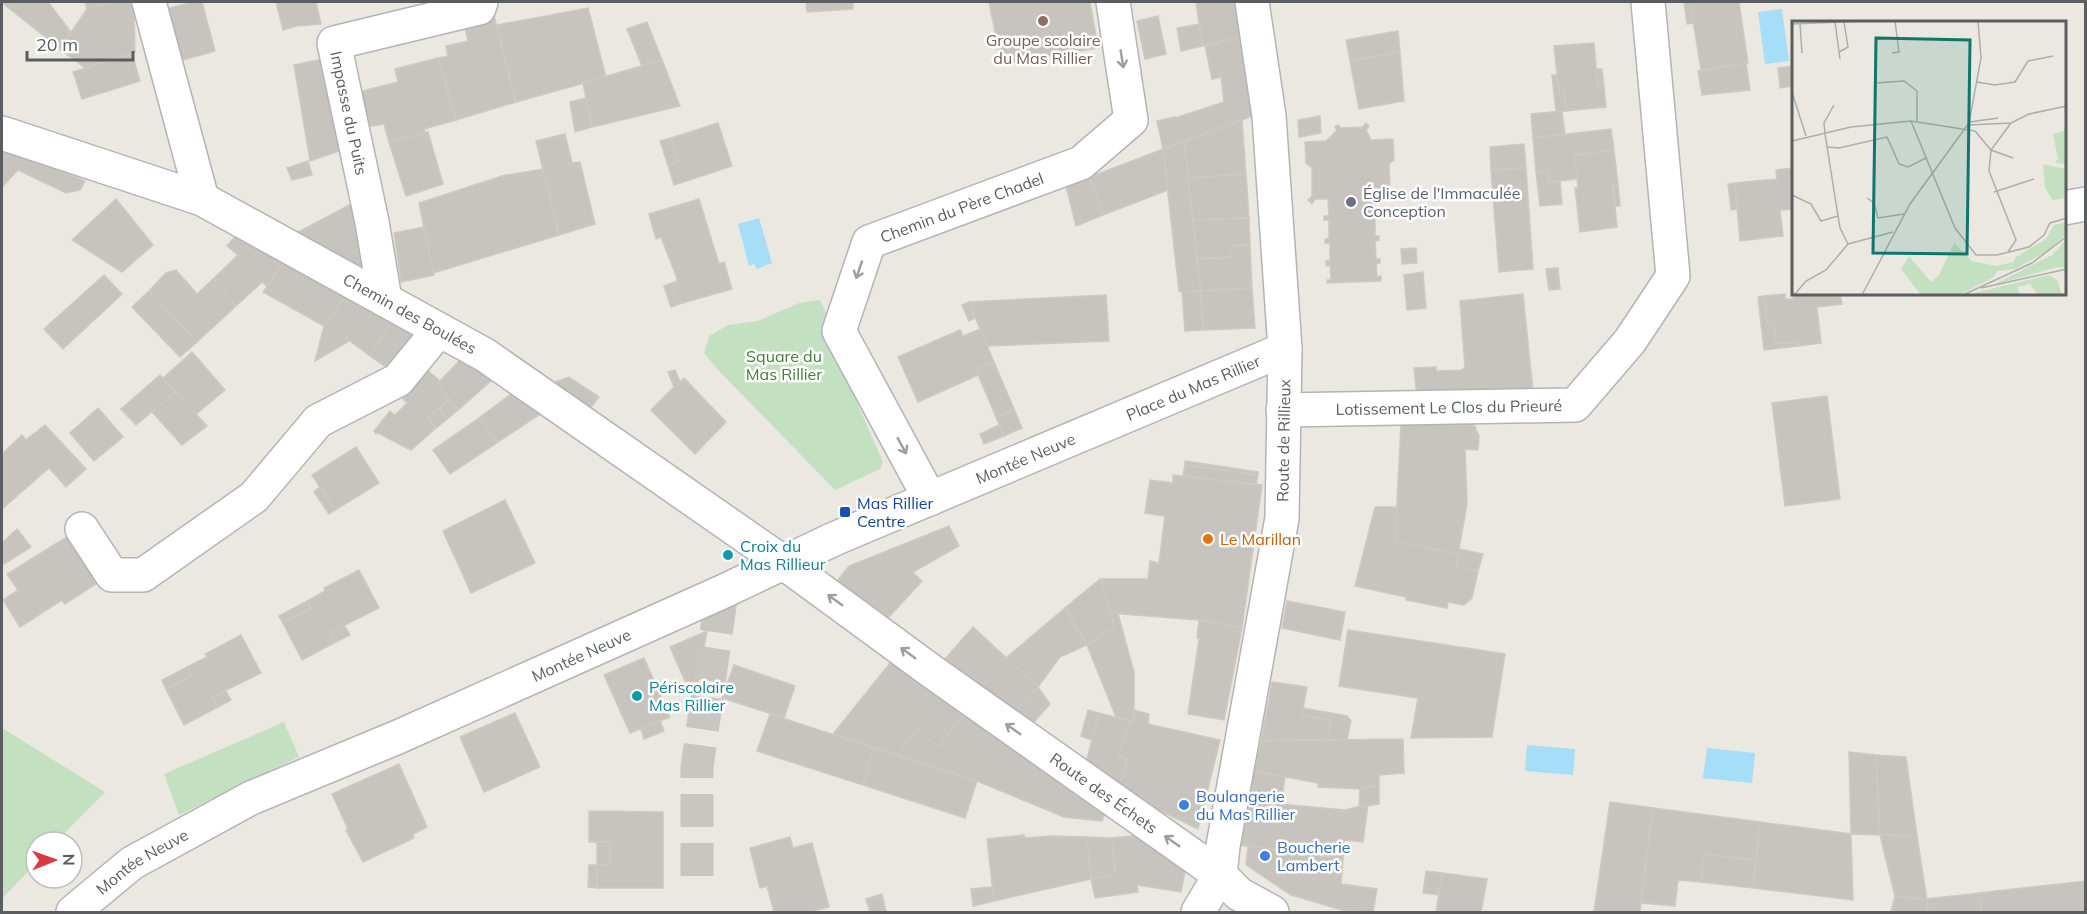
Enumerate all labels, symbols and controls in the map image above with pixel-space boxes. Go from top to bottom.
marker: Groupe scolaire du Mas Rillier [1036,14,1050,28]
inset map [1792,21,2066,296]
scale bar [27,24,134,62]
place label: Groupe scolaire du Mas Rillier [986,30,1100,68]
text: 20 m [36,33,78,56]
street label: Impasse du Puits [326,49,372,177]
one-way arrow [1117,49,1128,69]
street label: Chemin du Père Chadel [877,168,1046,247]
place label: Église de l'Immaculée Conception [1363,183,1520,221]
marker: Église de l'Immaculée Conception [1344,195,1358,209]
one-way arrow [853,261,864,279]
street label: Chemin des Boulées [340,269,480,358]
park label: Square du Mas Rillier [746,346,822,384]
street label: Place du Mas Rillier [1123,350,1263,425]
street label: Route de Rillieux [1272,378,1294,502]
street label: Lotissement Le Clos du Prieuré [1336,395,1562,419]
street label: Montée Neuve [972,428,1078,488]
one-way arrow [896,437,908,454]
place label: Mas Rillier Centre [857,493,933,531]
marker: Mas Rillier Centre [838,505,852,519]
place label: Le Marillan [1220,529,1301,549]
marker: Le Marillan [1201,532,1215,546]
place label: Croix du Mas Rillieur [740,536,826,574]
marker: Croix du Mas Rillieur [721,548,735,562]
one-way arrow [827,594,843,606]
street label: Montée Neuve [528,624,634,686]
one-way arrow [900,647,916,660]
place label: Périscolaire Mas Rillier [649,677,734,715]
marker: Périscolaire Mas Rillier [630,689,644,703]
one-way arrow [1006,723,1022,735]
street label: Route des Échets [1046,748,1162,838]
place label: Boulangerie du Mas Rillier [1196,786,1295,824]
marker: Boulangerie du Mas Rillier [1177,798,1191,812]
street label: Montée Neuve [92,824,192,899]
north arrow [24,830,84,890]
one-way arrow [1165,835,1181,847]
place label: Boucherie Lambert [1277,837,1351,875]
marker: Boucherie Lambert [1258,849,1272,863]
text: N [59,854,79,866]

